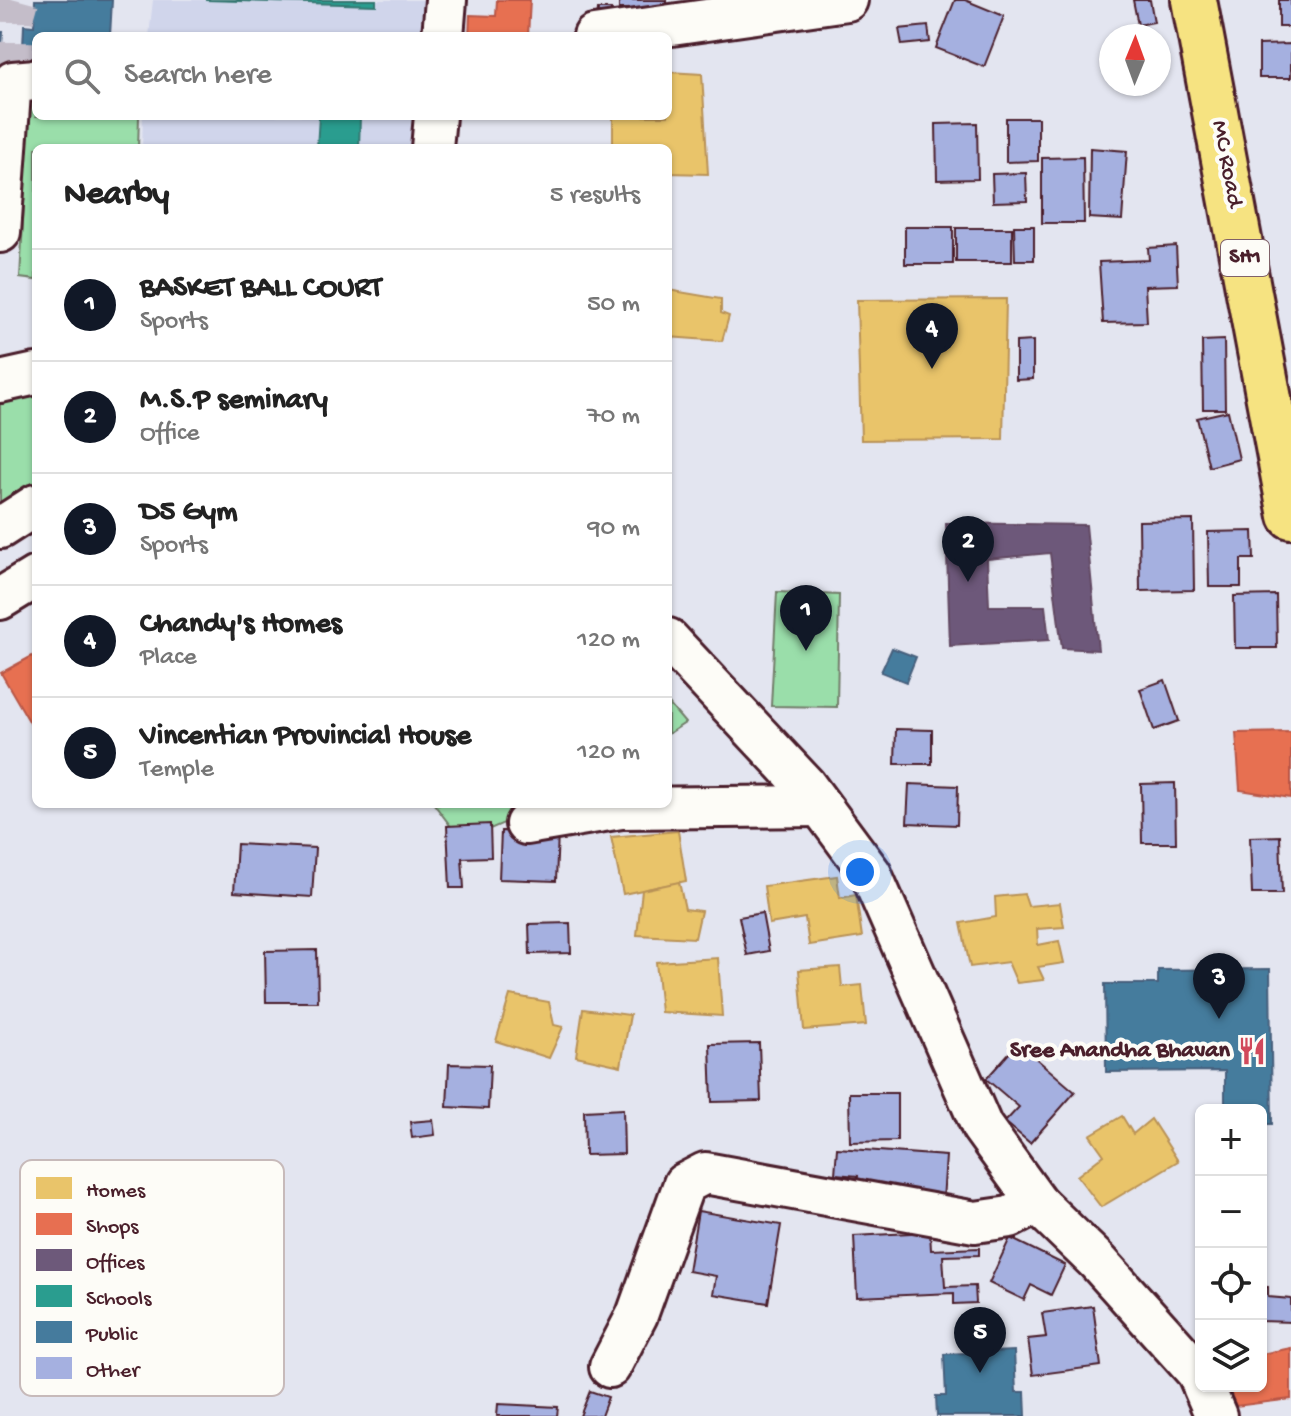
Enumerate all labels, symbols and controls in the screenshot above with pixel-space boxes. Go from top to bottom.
north arrow [1099,24,1171,96]
search box [32,32,672,120]
icon: search [60,54,104,98]
text: Search here [124,59,272,94]
street label: MC Road [1203,118,1249,212]
text: Nearby [64,176,169,216]
text: 5 results [550,181,640,212]
road number: SH1 [1221,240,1269,276]
text: BASKET BALL COURT [140,272,382,307]
text: 1 [85,290,95,321]
text: 50 m [587,290,640,321]
pin: 4 [906,303,958,369]
text: Sports [140,307,208,338]
text: M.S.P seminary [140,384,328,419]
text: 2 [84,402,96,433]
text: 70 m [587,402,640,433]
text: Office [140,419,199,450]
text: D5 Gym [140,496,237,531]
text: 3 [83,514,97,545]
text: 90 m [588,514,640,545]
pin: 2 [942,516,994,582]
text: Sports [140,531,208,562]
pin: 1 [780,585,832,651]
text: Chandy's Homes [140,608,342,643]
text: 4 [84,626,96,657]
text: 120 m [577,626,640,657]
text: Place [140,643,197,674]
text: Vincentian Provincial House [140,720,471,755]
text: 5 [83,738,97,769]
text: 120 m [577,738,640,769]
text: Temple [140,755,214,786]
your location [840,852,880,892]
pin: 3 [1193,953,1245,1019]
restaurant icon: Sree Anandha Bhavan [1237,1036,1267,1066]
place label: Sree Anandha Bhavan [1010,1037,1231,1066]
map controls [1195,1104,1267,1392]
button: + [1195,1104,1267,1176]
legend [20,1160,284,1396]
button: − [1195,1176,1267,1248]
text: Homes [86,1179,146,1205]
text: Shops [86,1215,139,1241]
button: locate [1195,1248,1267,1320]
text: Offices [86,1251,145,1277]
text: Schools [86,1287,152,1313]
pin: 5 [954,1307,1006,1373]
button: layers [1195,1320,1267,1392]
text: Public [85,1323,139,1349]
text: Other [86,1359,141,1385]

